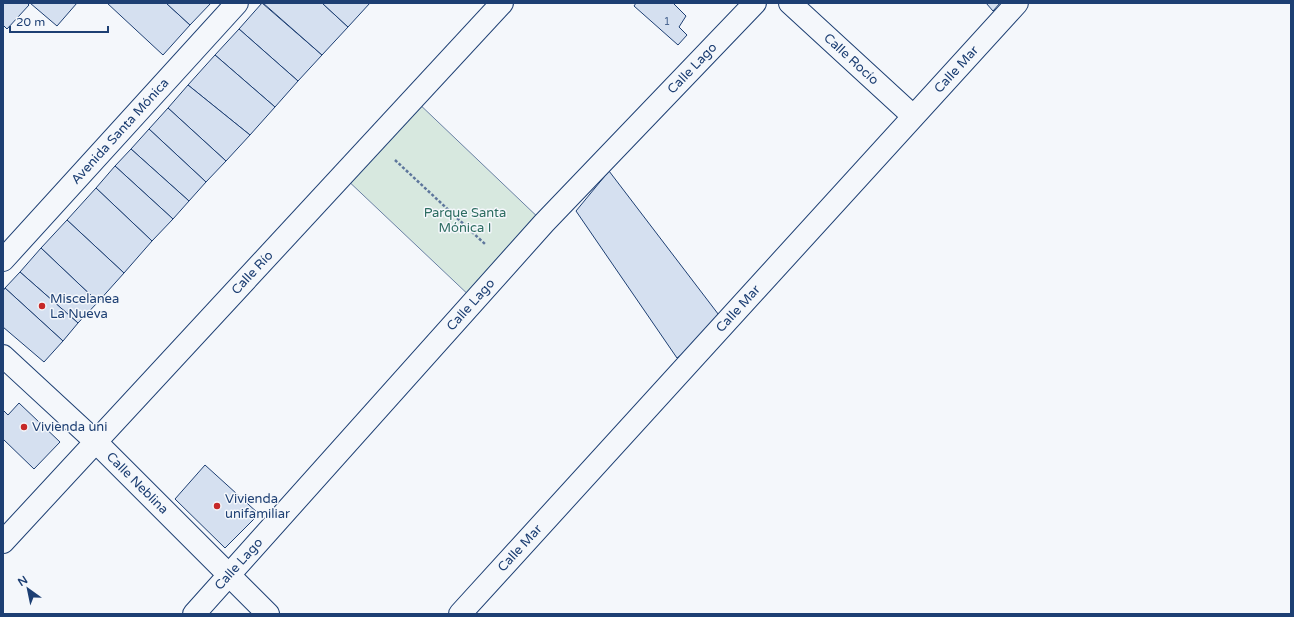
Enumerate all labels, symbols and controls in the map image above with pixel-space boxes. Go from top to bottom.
scale bar [10,8,108,34]
text: 20 m [16,15,45,29]
house number: 1 [664,15,670,28]
street label: Calle Rocío [820,30,882,88]
street label: Calle Lago [664,39,720,97]
street label: Calle Mar [931,42,982,96]
street label: Avenida Santa Mónica [68,75,173,188]
park label: Parque Santa Mónica I [424,205,506,236]
street label: Calle Río [228,247,277,298]
street label: Calle Lago [443,275,498,334]
street label: Calle Mar [713,282,764,336]
place label: Miscelanea La Nueva [50,291,119,322]
marker: Miscelanea La Nueva [37,301,47,311]
place label: Vivienda uni [32,419,108,435]
marker: Vivienda uni [19,422,29,432]
street label: Calle Neblina [103,449,172,518]
place label: Vivienda unifamiliar [225,491,290,522]
marker: Vivienda unifamiliar [212,501,222,511]
street label: Calle Mar [494,521,546,575]
street label: Calle Lago [211,535,266,593]
north arrow [8,569,48,609]
text: N [16,573,30,589]

